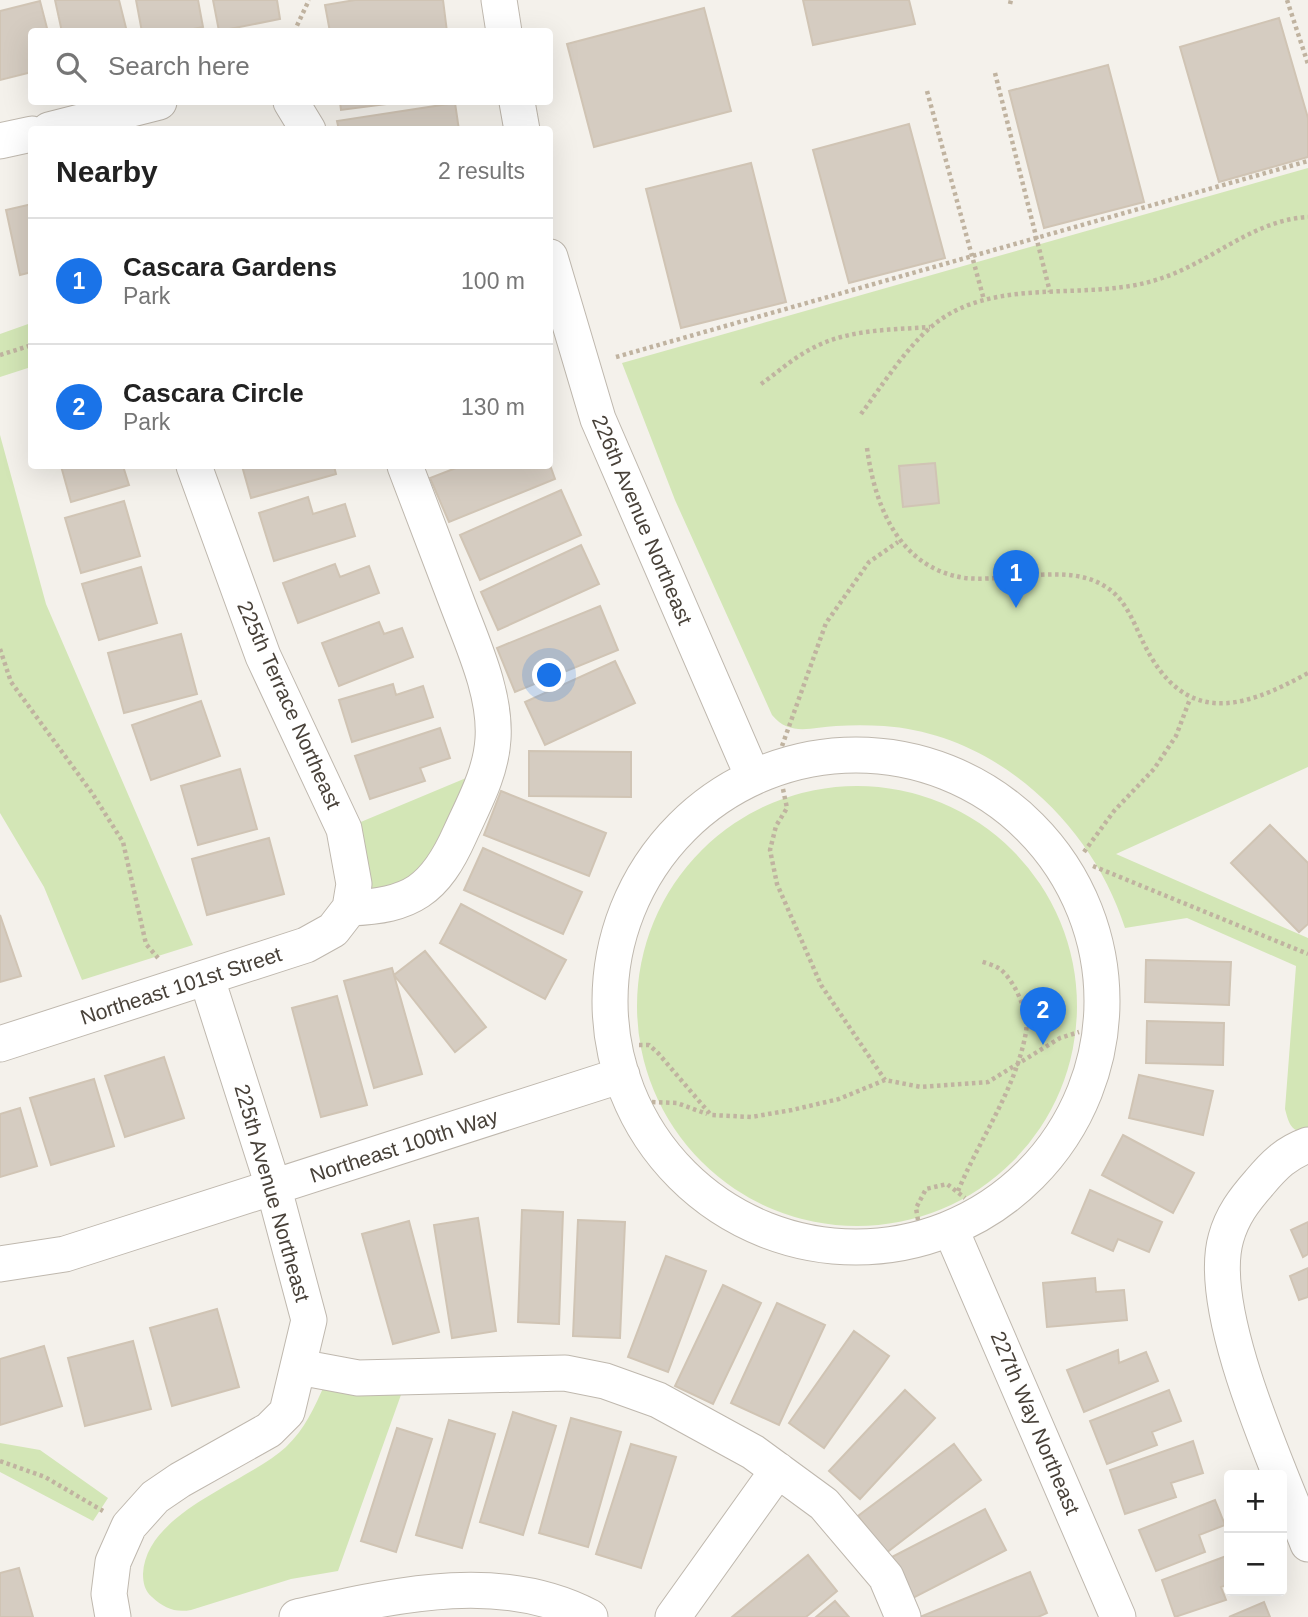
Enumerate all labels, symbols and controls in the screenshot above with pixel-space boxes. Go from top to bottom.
search box [28,28,553,105]
icon: search [52,48,90,86]
text: Search here [108,51,250,81]
text: Nearby [56,155,158,188]
text: 2 results [438,158,525,184]
text: Cascara Gardens [123,252,337,282]
text: 1 [73,268,85,294]
text: 100 m [461,268,525,294]
text: Park [123,283,170,309]
text: Cascara Circle [123,378,304,408]
text: 2 [73,394,85,420]
text: 130 m [461,394,525,420]
text: Park [123,409,170,435]
street label: 226th Avenue Northeast [588,412,697,628]
pin: 1 [993,550,1039,608]
street label: 225th Terrace Northeast [233,597,346,812]
your location [532,658,566,692]
street label: Northeast 101st Street [77,942,284,1029]
pin: 2 [1020,987,1066,1045]
street label: 225th Avenue Northeast [230,1082,315,1304]
street label: Northeast 100th Way [307,1104,501,1187]
street label: 227th Way Northeast [986,1328,1084,1518]
map controls [1224,1470,1287,1596]
button: + [1224,1470,1287,1533]
button: − [1224,1533,1287,1596]

